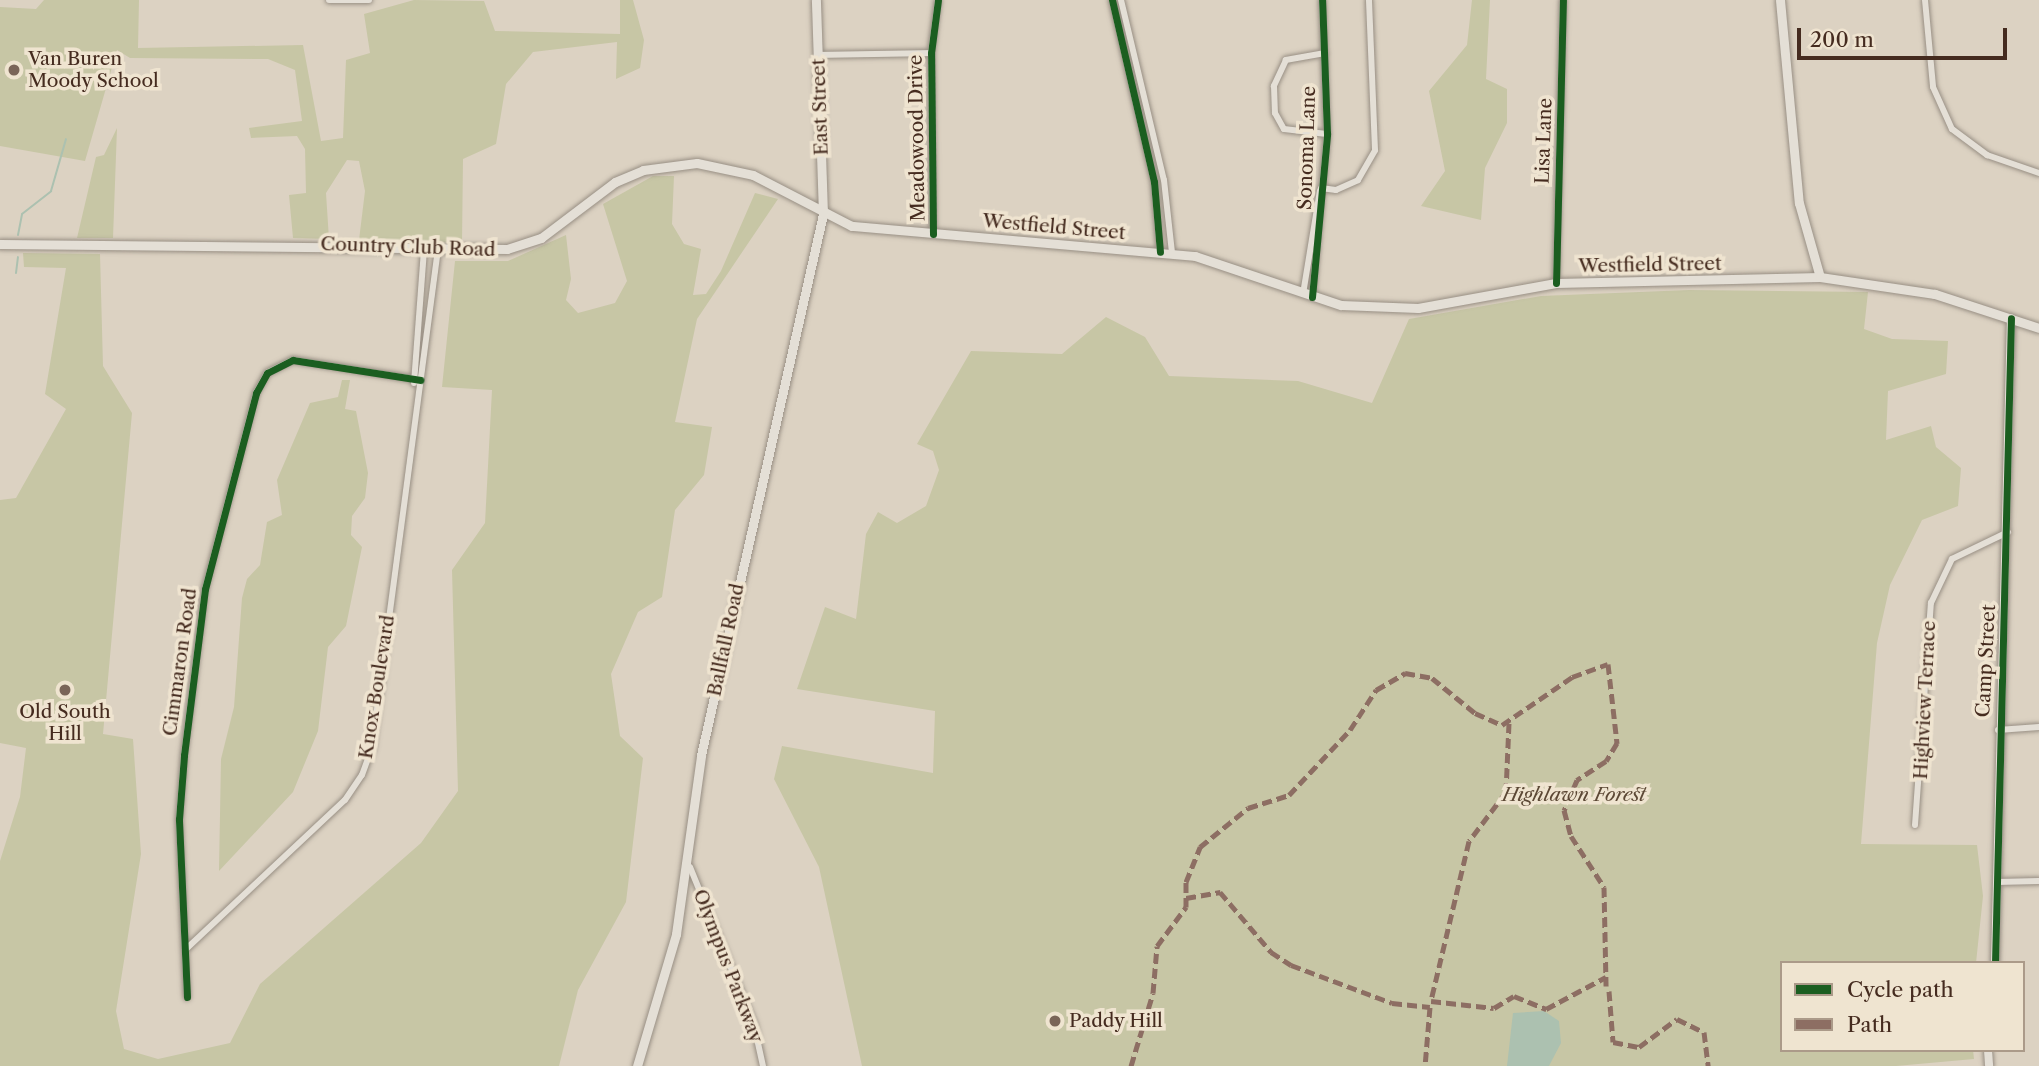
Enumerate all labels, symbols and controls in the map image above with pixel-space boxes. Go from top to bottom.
scale bar [1801,14,2011,58]
text: 200 m [1810,27,1874,52]
place label: Van Buren Moody School [28,48,159,92]
street label: Meadowood Drive [904,54,930,222]
street label: East Street [807,58,833,156]
marker: Van Buren Moody School [6,62,22,78]
street label: Sonoma Lane [1293,85,1321,211]
street label: Lisa Lane [1531,97,1557,185]
street label: Westfield Street [982,209,1126,245]
street label: Country Club Road [320,233,496,261]
street label: Westfield Street [1578,252,1722,278]
street label: Ballfall Road [703,582,749,698]
street label: Cimmaron Road [158,587,202,737]
street label: Camp Street [1972,604,2000,718]
street label: Knox Boulevard [354,613,400,761]
street label: Highview Terrace [1909,619,1941,781]
marker: Old South Hill [57,682,73,698]
place label: Old South Hill [19,701,111,745]
park label: Highlawn Forest [1502,784,1646,806]
street label: Olympus Parkway [688,886,768,1046]
legend [1780,961,2025,1052]
text: Cycle path [1847,977,1954,1002]
place label: Paddy Hill [1069,1010,1163,1032]
text: Path [1847,1012,1892,1037]
marker: Paddy Hill [1047,1013,1063,1029]

